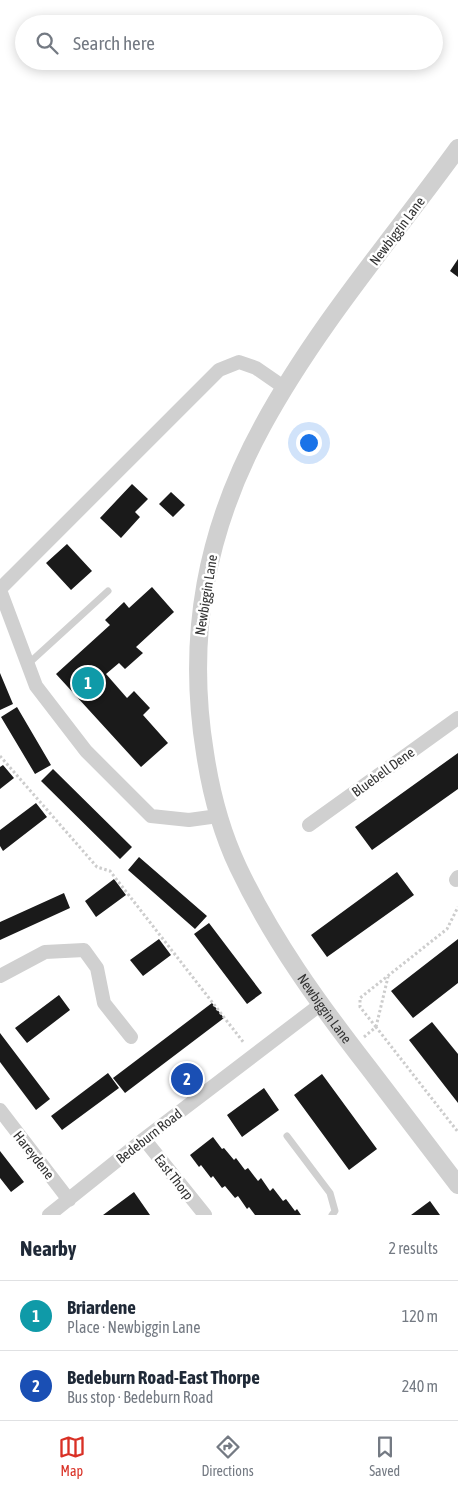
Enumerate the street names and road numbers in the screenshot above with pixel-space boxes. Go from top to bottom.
street label: Newbiggin Lane [366,194,428,268]
street label: Newbiggin Lane [192,554,220,636]
street label: Bluebell Dene [349,744,417,800]
street label: Newbiggin Lane [294,971,355,1046]
street label: Bedeburn Road [113,1105,185,1167]
street label: Hareydene [10,1128,58,1182]
street label: East Thorp [151,1151,197,1203]

